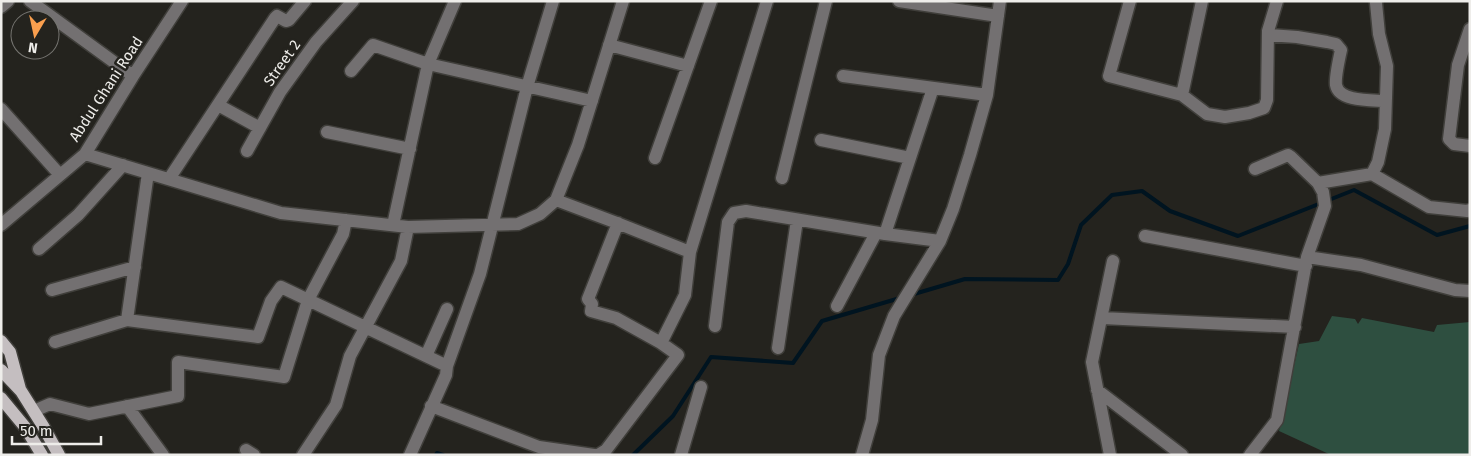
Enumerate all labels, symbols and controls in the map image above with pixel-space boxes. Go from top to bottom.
north arrow [10,10,60,60]
street label: Abdul Ghani Road [65,33,147,145]
street label: Street 2 [260,36,304,90]
text: N [27,38,39,56]
scale bar [12,414,101,446]
text: 50 m [20,422,53,440]

